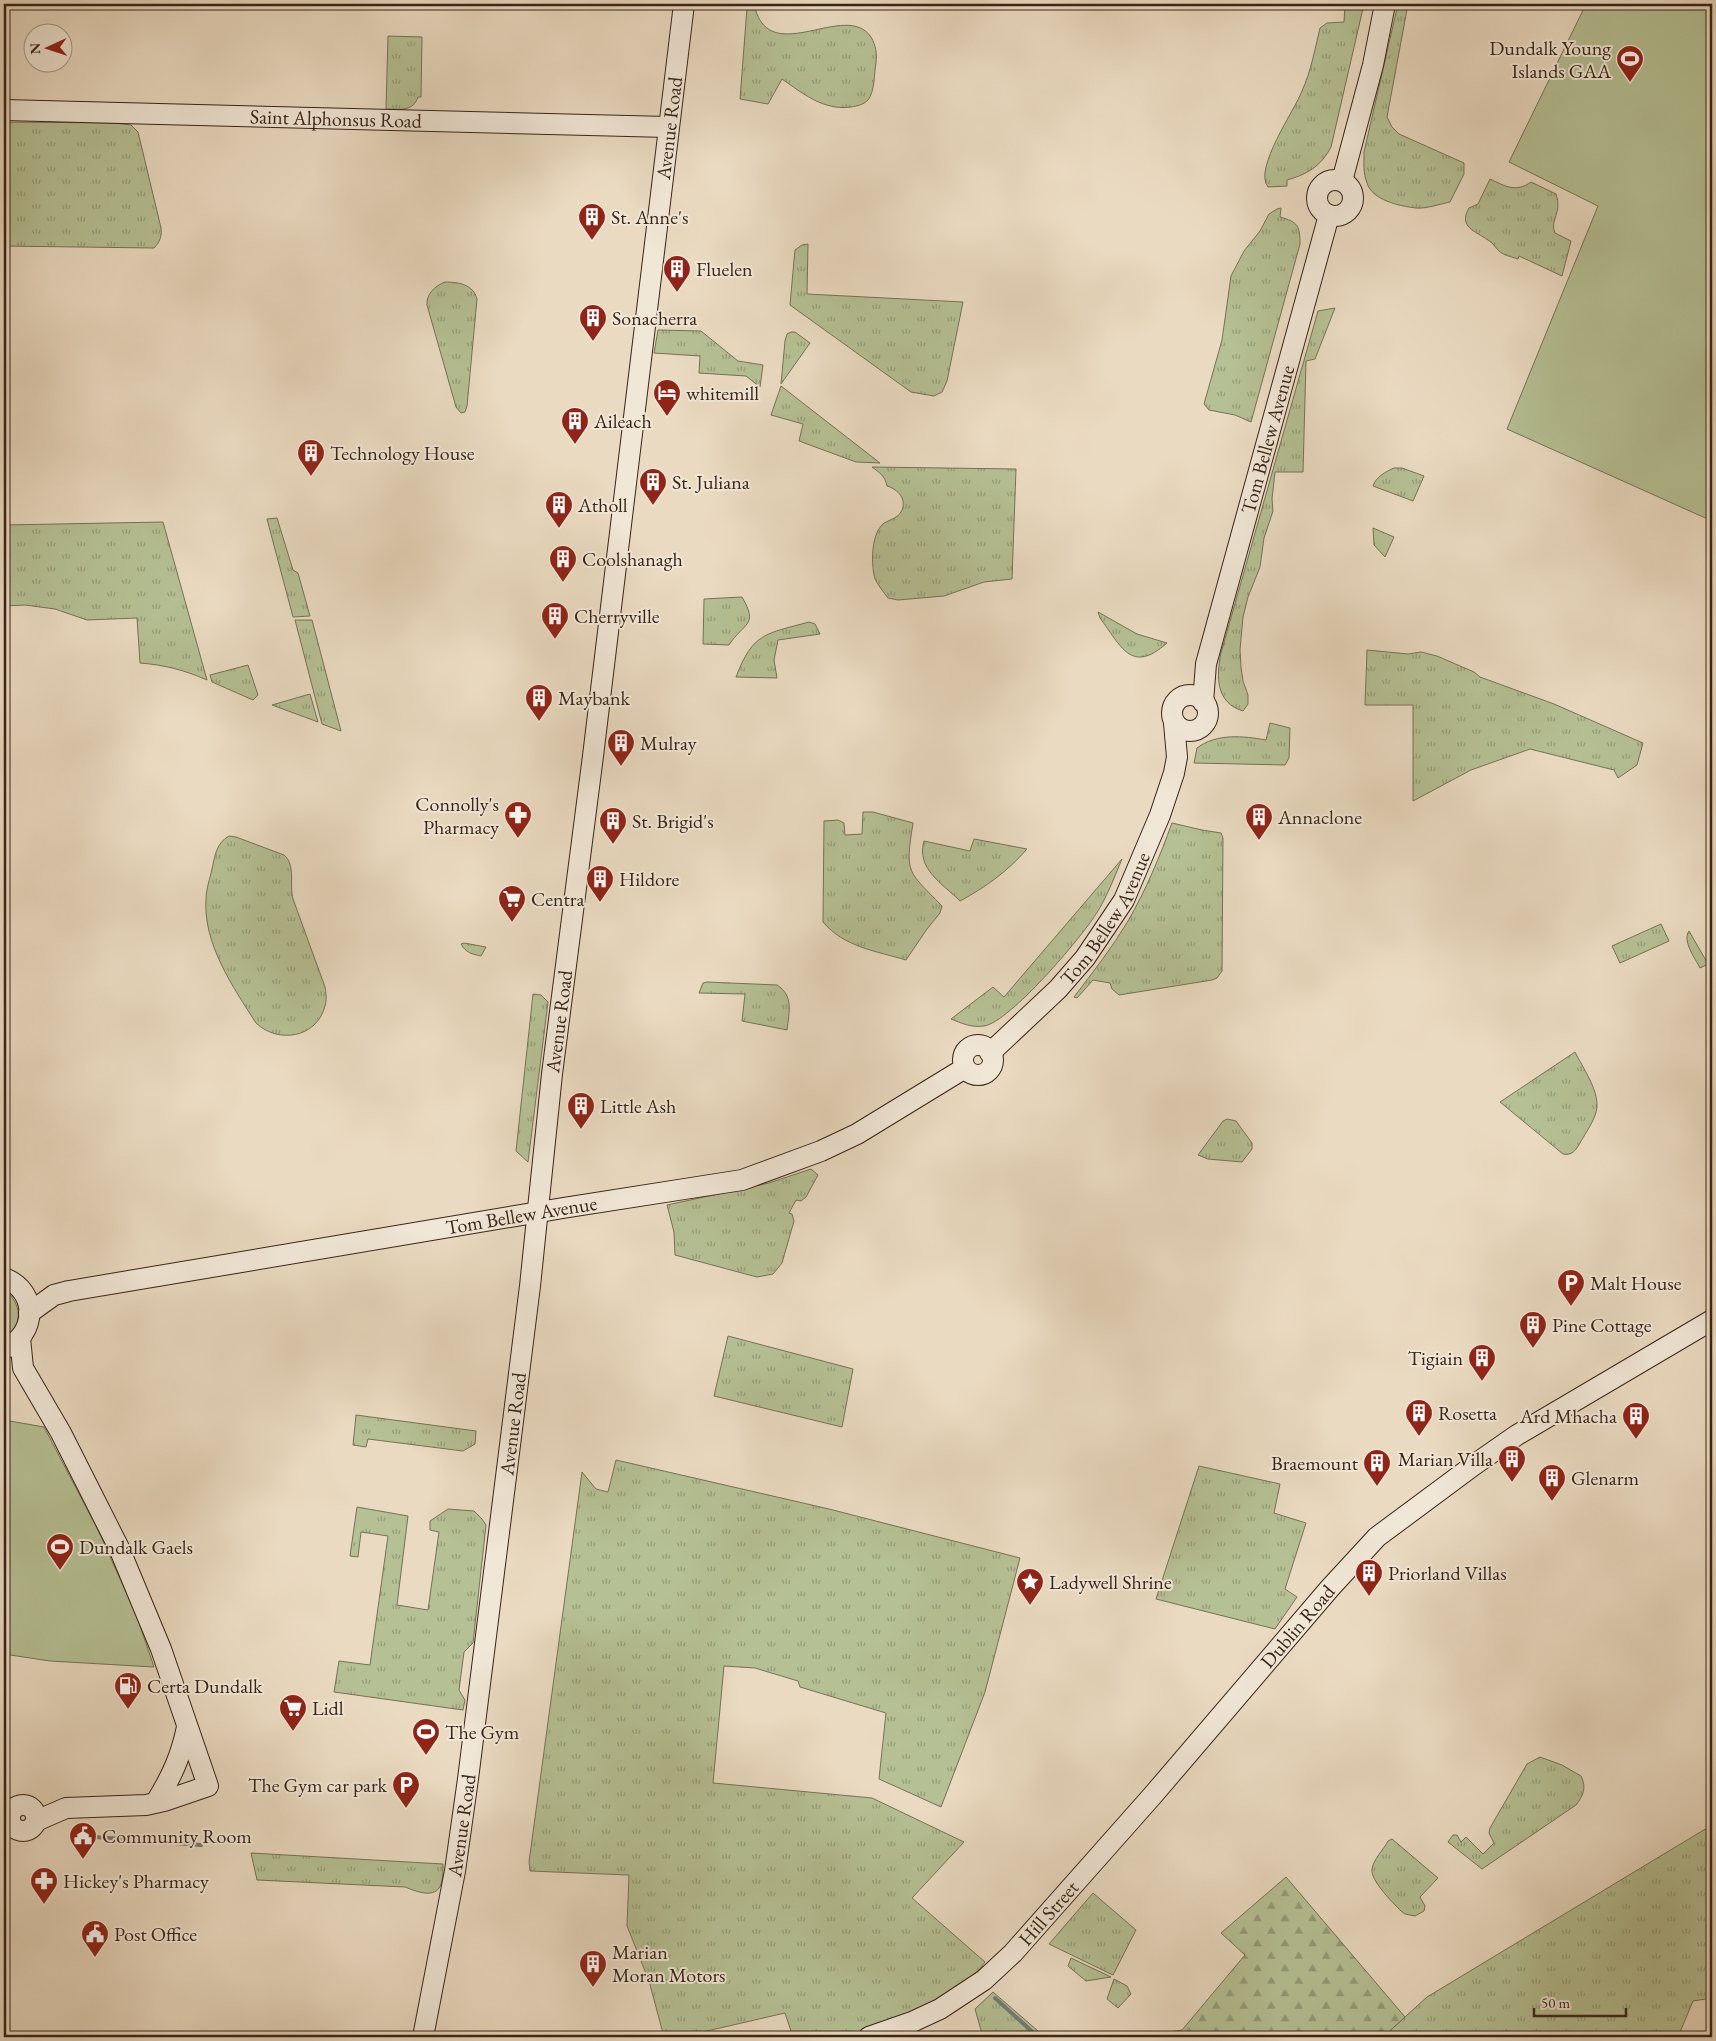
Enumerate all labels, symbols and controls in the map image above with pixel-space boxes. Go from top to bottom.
north arrow [22,22,72,72]
place label: Dundalk Young Islands GAA [1489,35,1611,84]
text: N [26,42,44,55]
sports icon: Dundalk Young Islands GAA [1615,44,1645,83]
street label: Avenue Road [650,74,688,182]
street label: Saint Alphonsus Road [250,103,423,134]
building icon: St. Anne's [577,202,607,241]
place label: St. Anne's [611,204,688,230]
building icon: Fluelen [662,254,692,293]
place label: Fluelen [696,256,753,282]
building icon: Sonacherra [578,303,608,342]
place label: Sonacherra [612,305,697,331]
street label: Tom Bellew Avenue [1235,362,1300,517]
hotel icon: whitemill [652,378,682,417]
place label: whitemill [686,380,759,406]
building icon: Aileach [560,406,590,445]
place label: Aileach [593,408,652,434]
building icon: Technology House [296,438,326,477]
place label: Technology House [330,440,475,466]
building icon: St. Juliana [638,467,668,506]
place label: St. Juliana [672,469,750,495]
building icon: Atholl [544,490,574,529]
place label: Atholl [577,492,628,518]
building icon: Coolshanagh [548,544,578,583]
place label: Coolshanagh [582,546,683,572]
building icon: Cherryville [540,601,570,640]
place label: Cherryville [574,603,660,629]
building icon: Maybank [524,683,554,722]
place label: Maybank [558,685,631,711]
building icon: Mulray [606,728,636,767]
place label: Mulray [640,730,697,756]
place label: Connolly's Pharmacy [415,791,499,840]
pharmacy icon: Connolly's Pharmacy [503,800,533,839]
building icon: Annaclone [1244,802,1274,841]
place label: Annaclone [1277,804,1362,830]
building icon: St. Brigid's [598,806,628,845]
place label: St. Brigid's [632,808,714,834]
street label: Tom Bellew Avenue [1054,848,1156,991]
building icon: Hildore [585,864,615,903]
place label: Hildore [619,866,680,892]
supermarket icon: Centra [497,884,527,923]
place label: Centra [531,886,585,912]
street label: Avenue Road [539,968,578,1075]
building icon: Little Ash [566,1091,596,1130]
place label: Little Ash [600,1093,676,1119]
street label: Tom Bellew Avenue [444,1190,599,1240]
parking icon: Malt House [1556,1268,1586,1307]
place label: Malt House [1590,1270,1682,1296]
building icon: Pine Cottage [1518,1310,1548,1349]
place label: Pine Cottage [1552,1312,1652,1338]
building icon: Tigiain [1467,1343,1497,1382]
place label: Tigiain [1408,1345,1463,1371]
street label: Avenue Road [493,1370,532,1478]
building icon: Rosetta [1404,1398,1434,1437]
place label: Rosetta [1438,1400,1497,1426]
building icon: Ard Mhacha [1621,1401,1651,1440]
place label: Ard Mhacha [1519,1403,1617,1429]
building icon: Marian Villa [1497,1444,1527,1483]
place label: Marian Villa [1398,1446,1493,1472]
building icon: Braemount [1362,1448,1392,1487]
place label: Braemount [1271,1450,1359,1476]
building icon: Glenarm [1537,1463,1567,1502]
place label: Glenarm [1571,1465,1639,1491]
sports icon: Dundalk Gaels [45,1532,75,1571]
place label: Dundalk Gaels [79,1534,193,1560]
building icon: Priorland Villas [1354,1558,1384,1597]
place label: Priorland Villas [1388,1560,1507,1586]
place icon: Ladywell Shrine [1015,1567,1045,1606]
place label: Ladywell Shrine [1049,1569,1172,1595]
street label: Dublin Road [1254,1578,1341,1673]
fuel station icon: Certa Dundalk [113,1671,143,1710]
place label: Certa Dundalk [147,1673,263,1699]
supermarket icon: Lidl [278,1693,308,1732]
place label: Lidl [312,1695,344,1721]
sports icon: The Gym [411,1717,441,1756]
place label: The Gym [445,1719,520,1745]
parking icon: The Gym car park [391,1770,421,1809]
place label: The Gym car park [248,1772,388,1798]
street label: Avenue Road [441,1772,482,1879]
public building icon: Community Room [68,1821,98,1860]
place label: Community Room [102,1823,252,1849]
pharmacy icon: Hickey's Pharmacy [29,1866,59,1905]
place label: Hickey's Pharmacy [63,1868,209,1894]
street label: Hill Street [1012,1875,1085,1951]
public building icon: Post Office [80,1919,110,1958]
place label: Post Office [114,1921,197,1947]
place label: Marian Moran Motors [612,1939,726,1988]
building icon: Marian Moran Motors [578,1949,608,1988]
scale bar [1534,1986,1626,2018]
text: 50 m [1541,1993,1570,2012]

